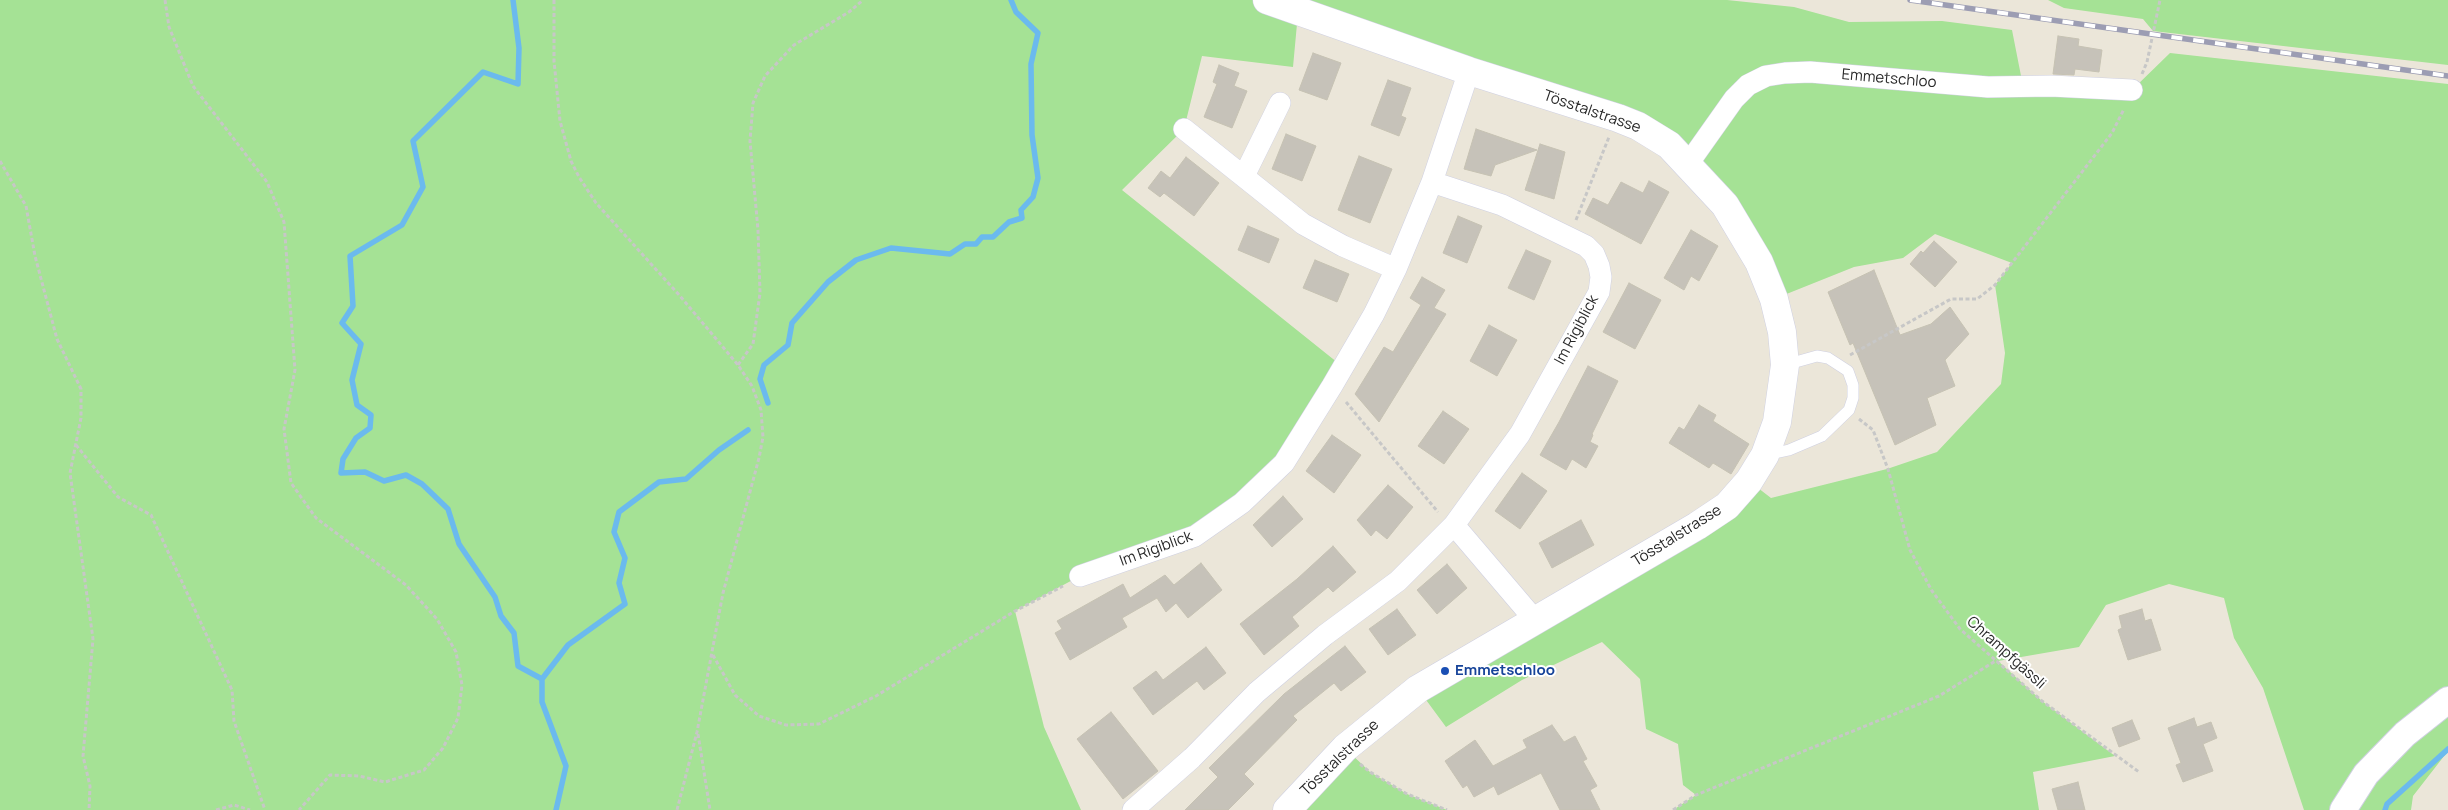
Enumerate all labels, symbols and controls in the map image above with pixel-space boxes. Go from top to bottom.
street label: Emmetschloo [1841,66,1937,92]
street label: Tösstalstrasse [1541,87,1643,137]
street label: Im Rigiblick [1551,292,1603,368]
street label: Tösstalstrasse [1629,501,1725,571]
street label: Im Rigiblick [1117,528,1195,570]
street label: Chrampfgässli [1963,613,2049,693]
place label: Emmetschloo [1455,662,1555,680]
marker: Emmetschloo [1439,665,1451,677]
street label: Tösstalstrasse [1297,716,1383,800]

